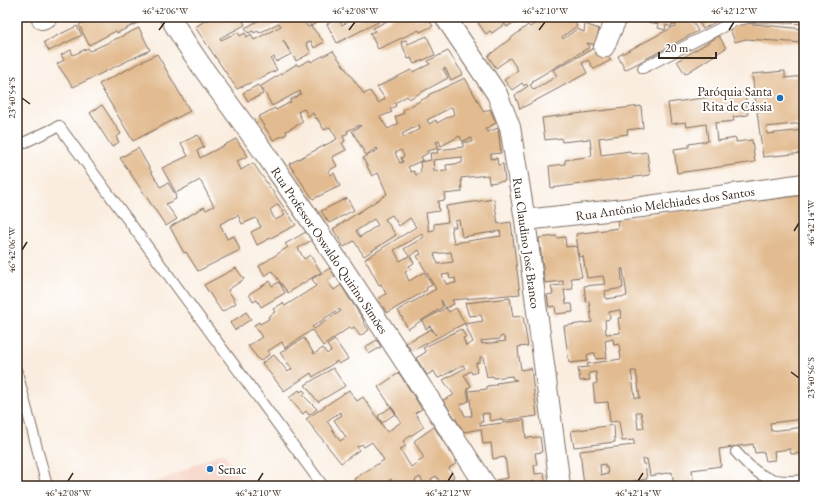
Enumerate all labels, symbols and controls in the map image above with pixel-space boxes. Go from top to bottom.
text: 46°42'06"W [142,4,189,17]
text: 46°42'08"W [332,4,379,17]
text: 46°42'10"W [522,4,569,17]
text: 46°42'12"W [711,4,758,17]
scale bar [659,34,716,60]
text: 20 m [665,40,689,56]
text: 23°40'54"S [5,77,18,119]
place label: Paróquia Santa Rita de Cássia [698,83,773,115]
marker: Paróquia Santa Rita de Cássia [775,93,785,103]
street label: Rua Professor Oswaldo Quirino Simões [267,164,392,337]
street label: Rua Claudino José Branco [509,176,544,310]
street label: Rua Antônio Melchiades dos Santos [575,183,756,224]
text: 46°42'14"W [804,199,817,246]
text: 46°42'06"W [5,226,18,273]
text: 23°40'56"S [804,357,817,399]
place label: Senac [218,461,246,478]
marker: Senac [205,464,215,474]
text: 46°42'08"W [45,486,92,499]
text: 46°42'10"W [235,486,282,499]
text: 46°42'12"W [425,486,472,499]
text: 46°42'14"W [615,486,662,499]

